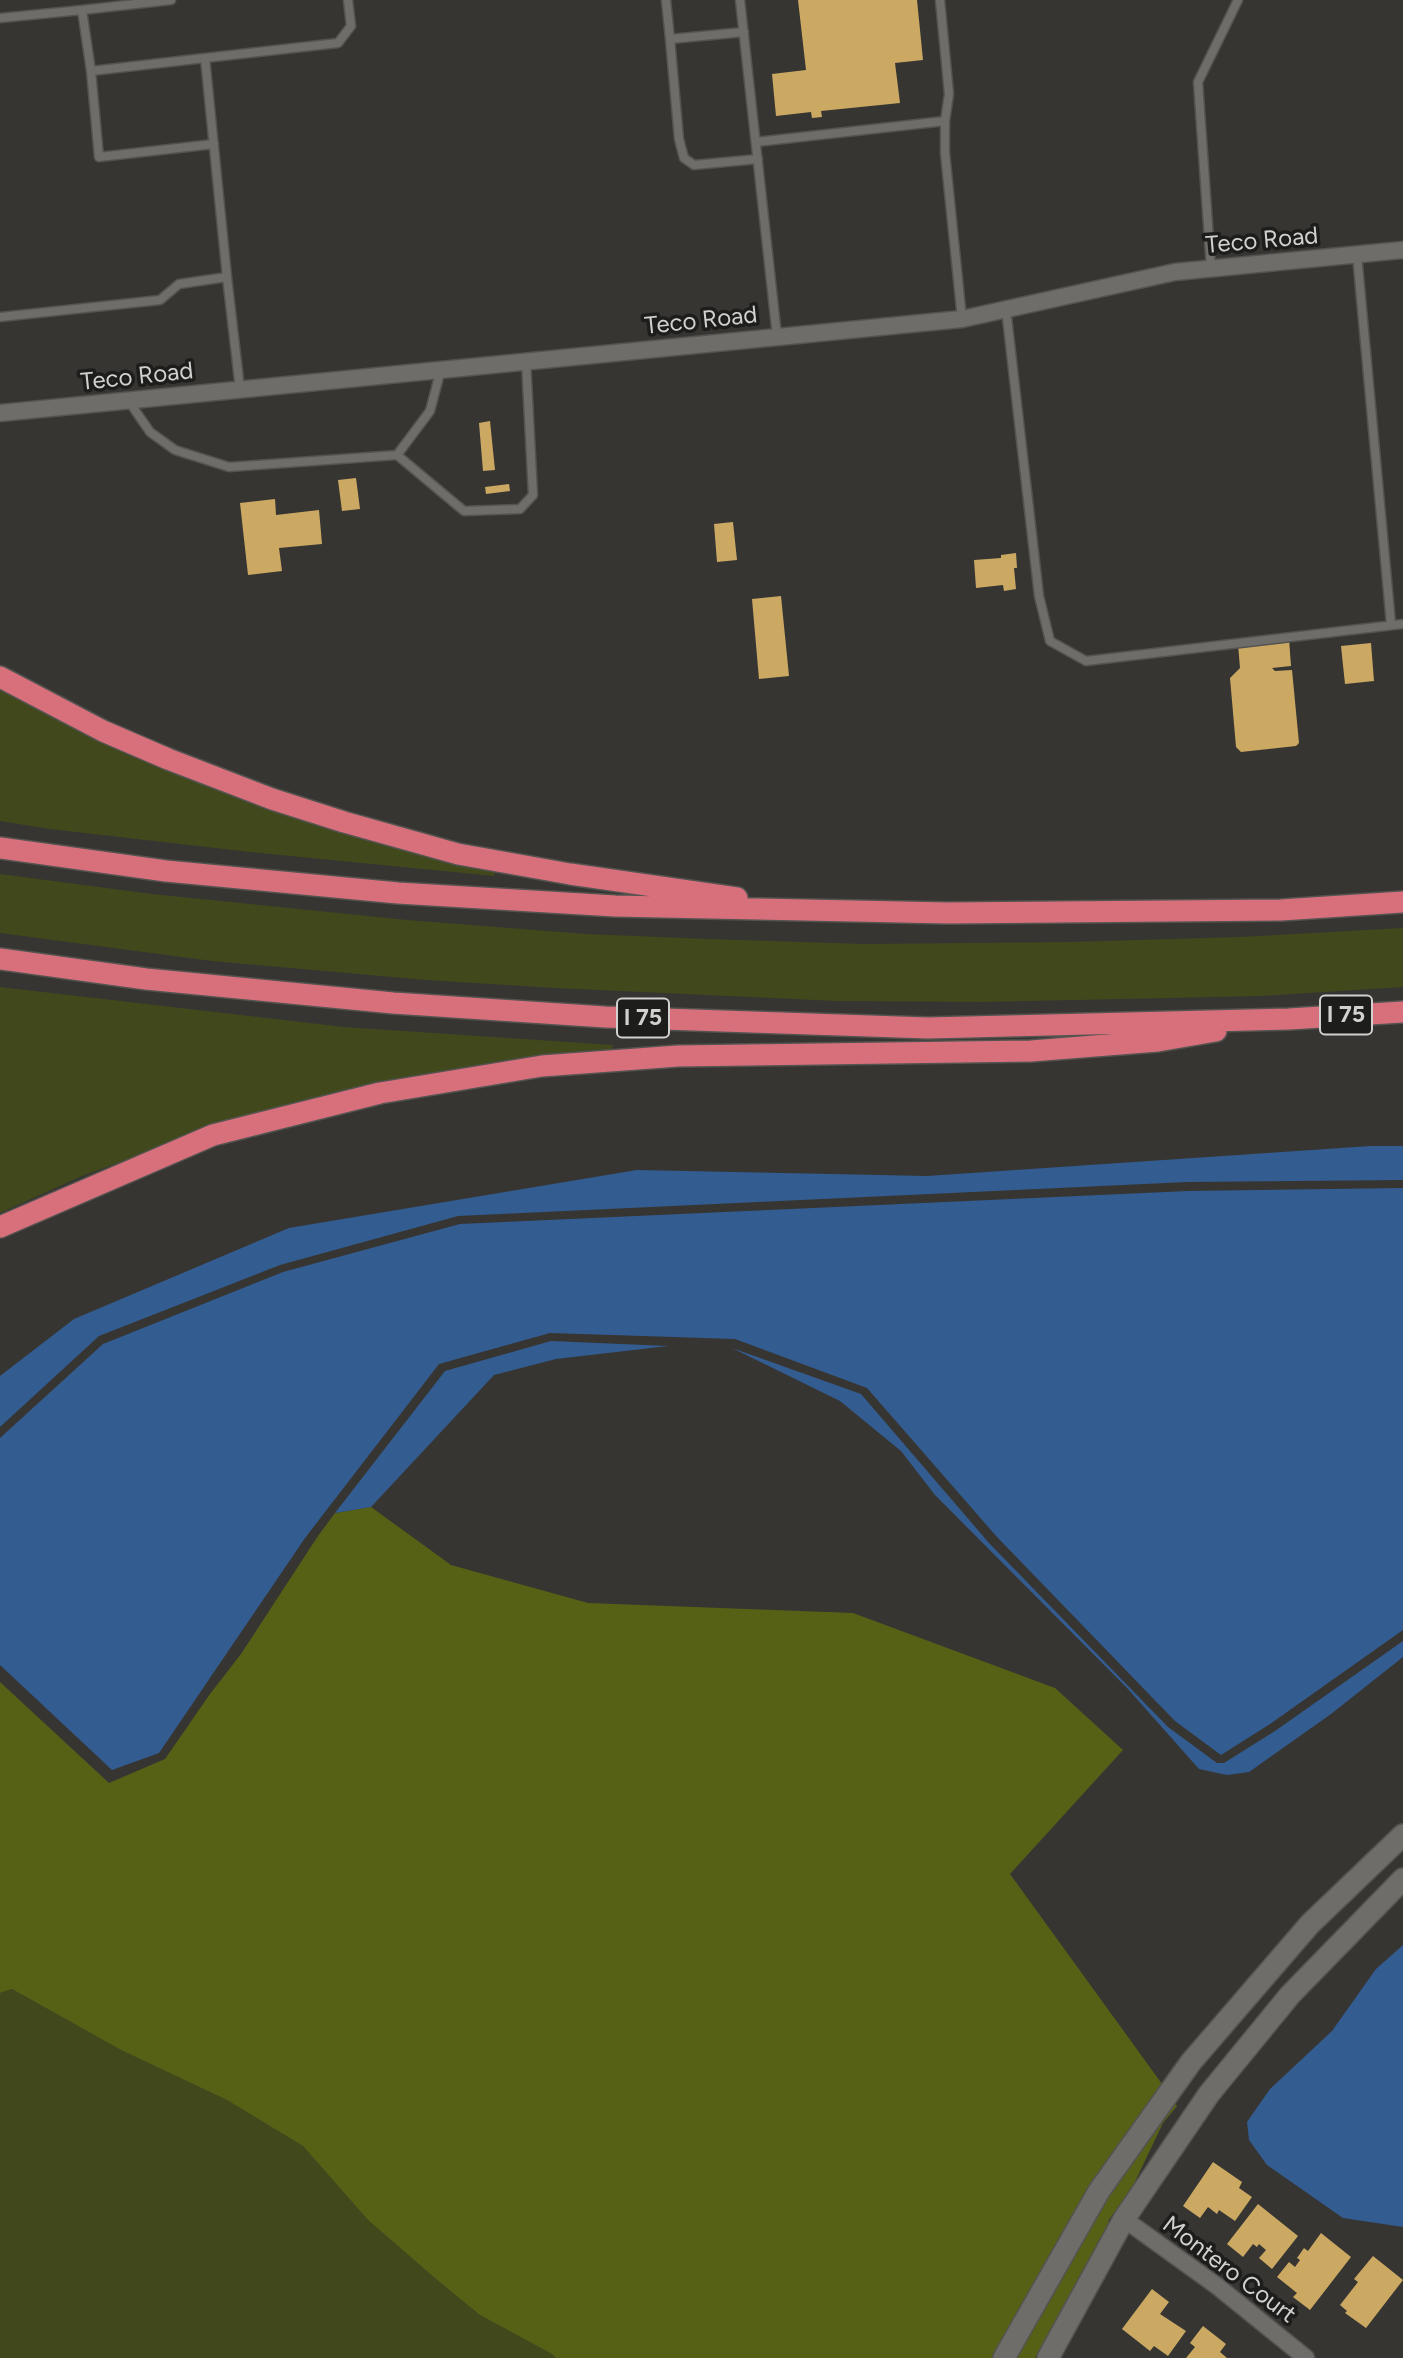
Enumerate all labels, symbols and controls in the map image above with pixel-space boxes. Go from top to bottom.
street label: Teco Road [1204,222,1320,260]
street label: Teco Road [643,301,759,341]
street label: Teco Road [79,357,195,397]
road number: I 75 [1320,996,1372,1034]
road number: I 75 [617,998,669,1037]
street label: Montero Court [1157,2211,1301,2329]

